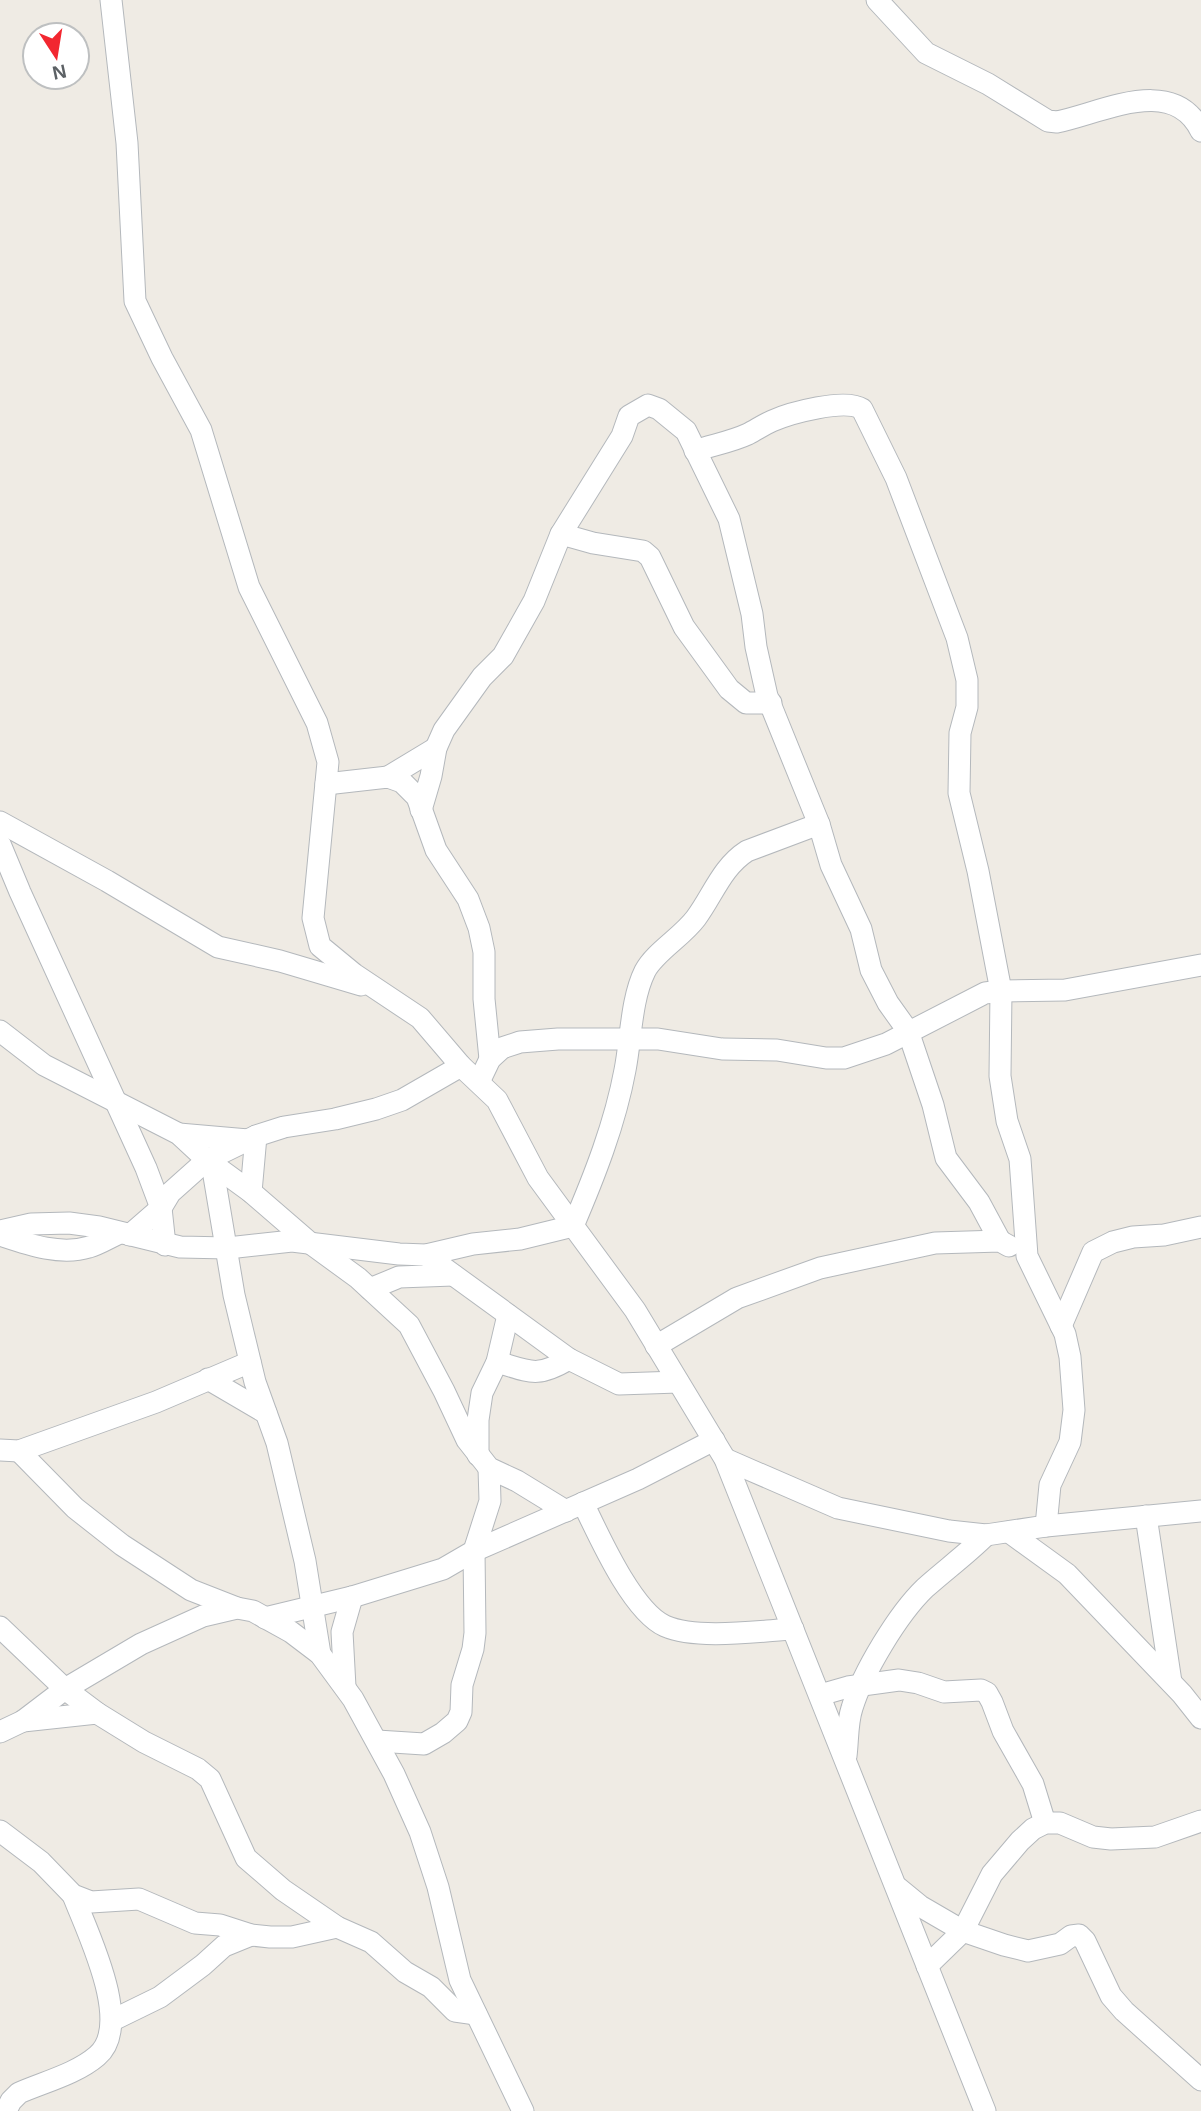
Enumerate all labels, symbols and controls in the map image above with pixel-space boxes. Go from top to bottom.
north arrow [21,21,91,91]
text: N [51,60,68,84]

